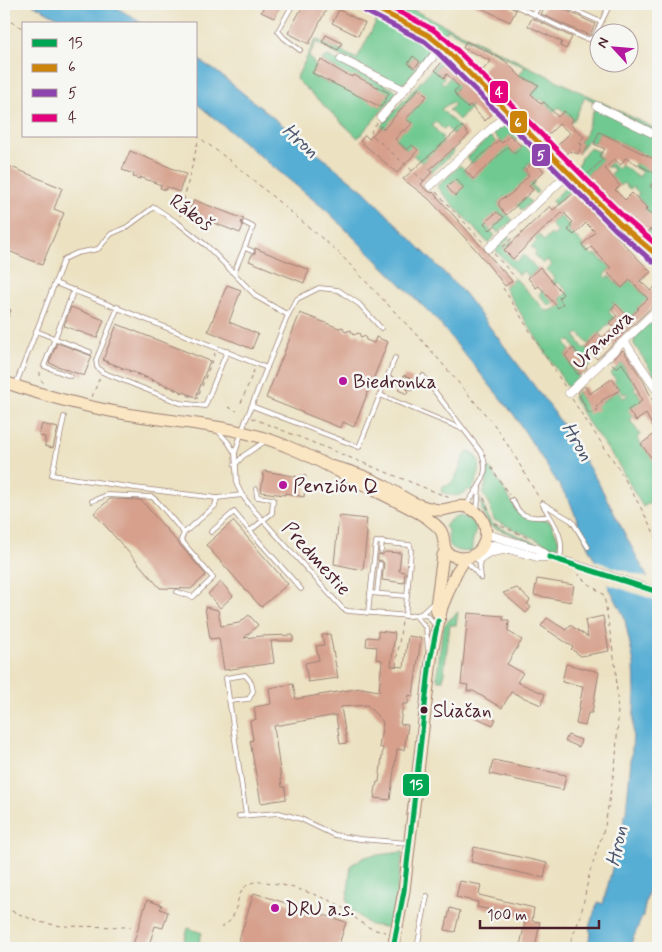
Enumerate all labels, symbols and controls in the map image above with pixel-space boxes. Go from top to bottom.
legend [22,22,198,138]
north arrow [590,22,640,72]
text: 15 [68,34,83,54]
text: N [593,35,613,51]
text: 6 [68,58,76,78]
line badge: 4 [489,80,509,104]
text: 5 [68,84,77,104]
text: 4 [495,84,504,102]
text: 4 [68,108,77,128]
line badge: 6 [509,110,528,134]
text: 6 [514,114,522,132]
water label: Hron [276,117,325,165]
line badge: 5 [531,143,551,167]
text: 5 [537,147,546,165]
street label: Rákoš [164,188,219,238]
street label: Uramova [566,304,640,376]
place label: Biedronka [353,369,437,396]
marker: Biedronka [337,375,349,387]
water label: Hron [554,417,600,466]
place label: Penzión Q [293,473,379,500]
marker: Penzión Q [277,479,289,491]
street label: Predmestie [275,516,357,602]
place label: Sliačan [433,699,491,724]
marker: Sliačan [419,705,429,715]
line badge: 15 [402,773,430,797]
text: 15 [409,776,423,794]
water label: Hron [599,823,635,869]
place label: DRU a.s. [285,896,355,923]
scale bar [480,897,598,929]
marker: DRU a.s. [269,902,281,914]
text: 100 m [487,906,527,926]

